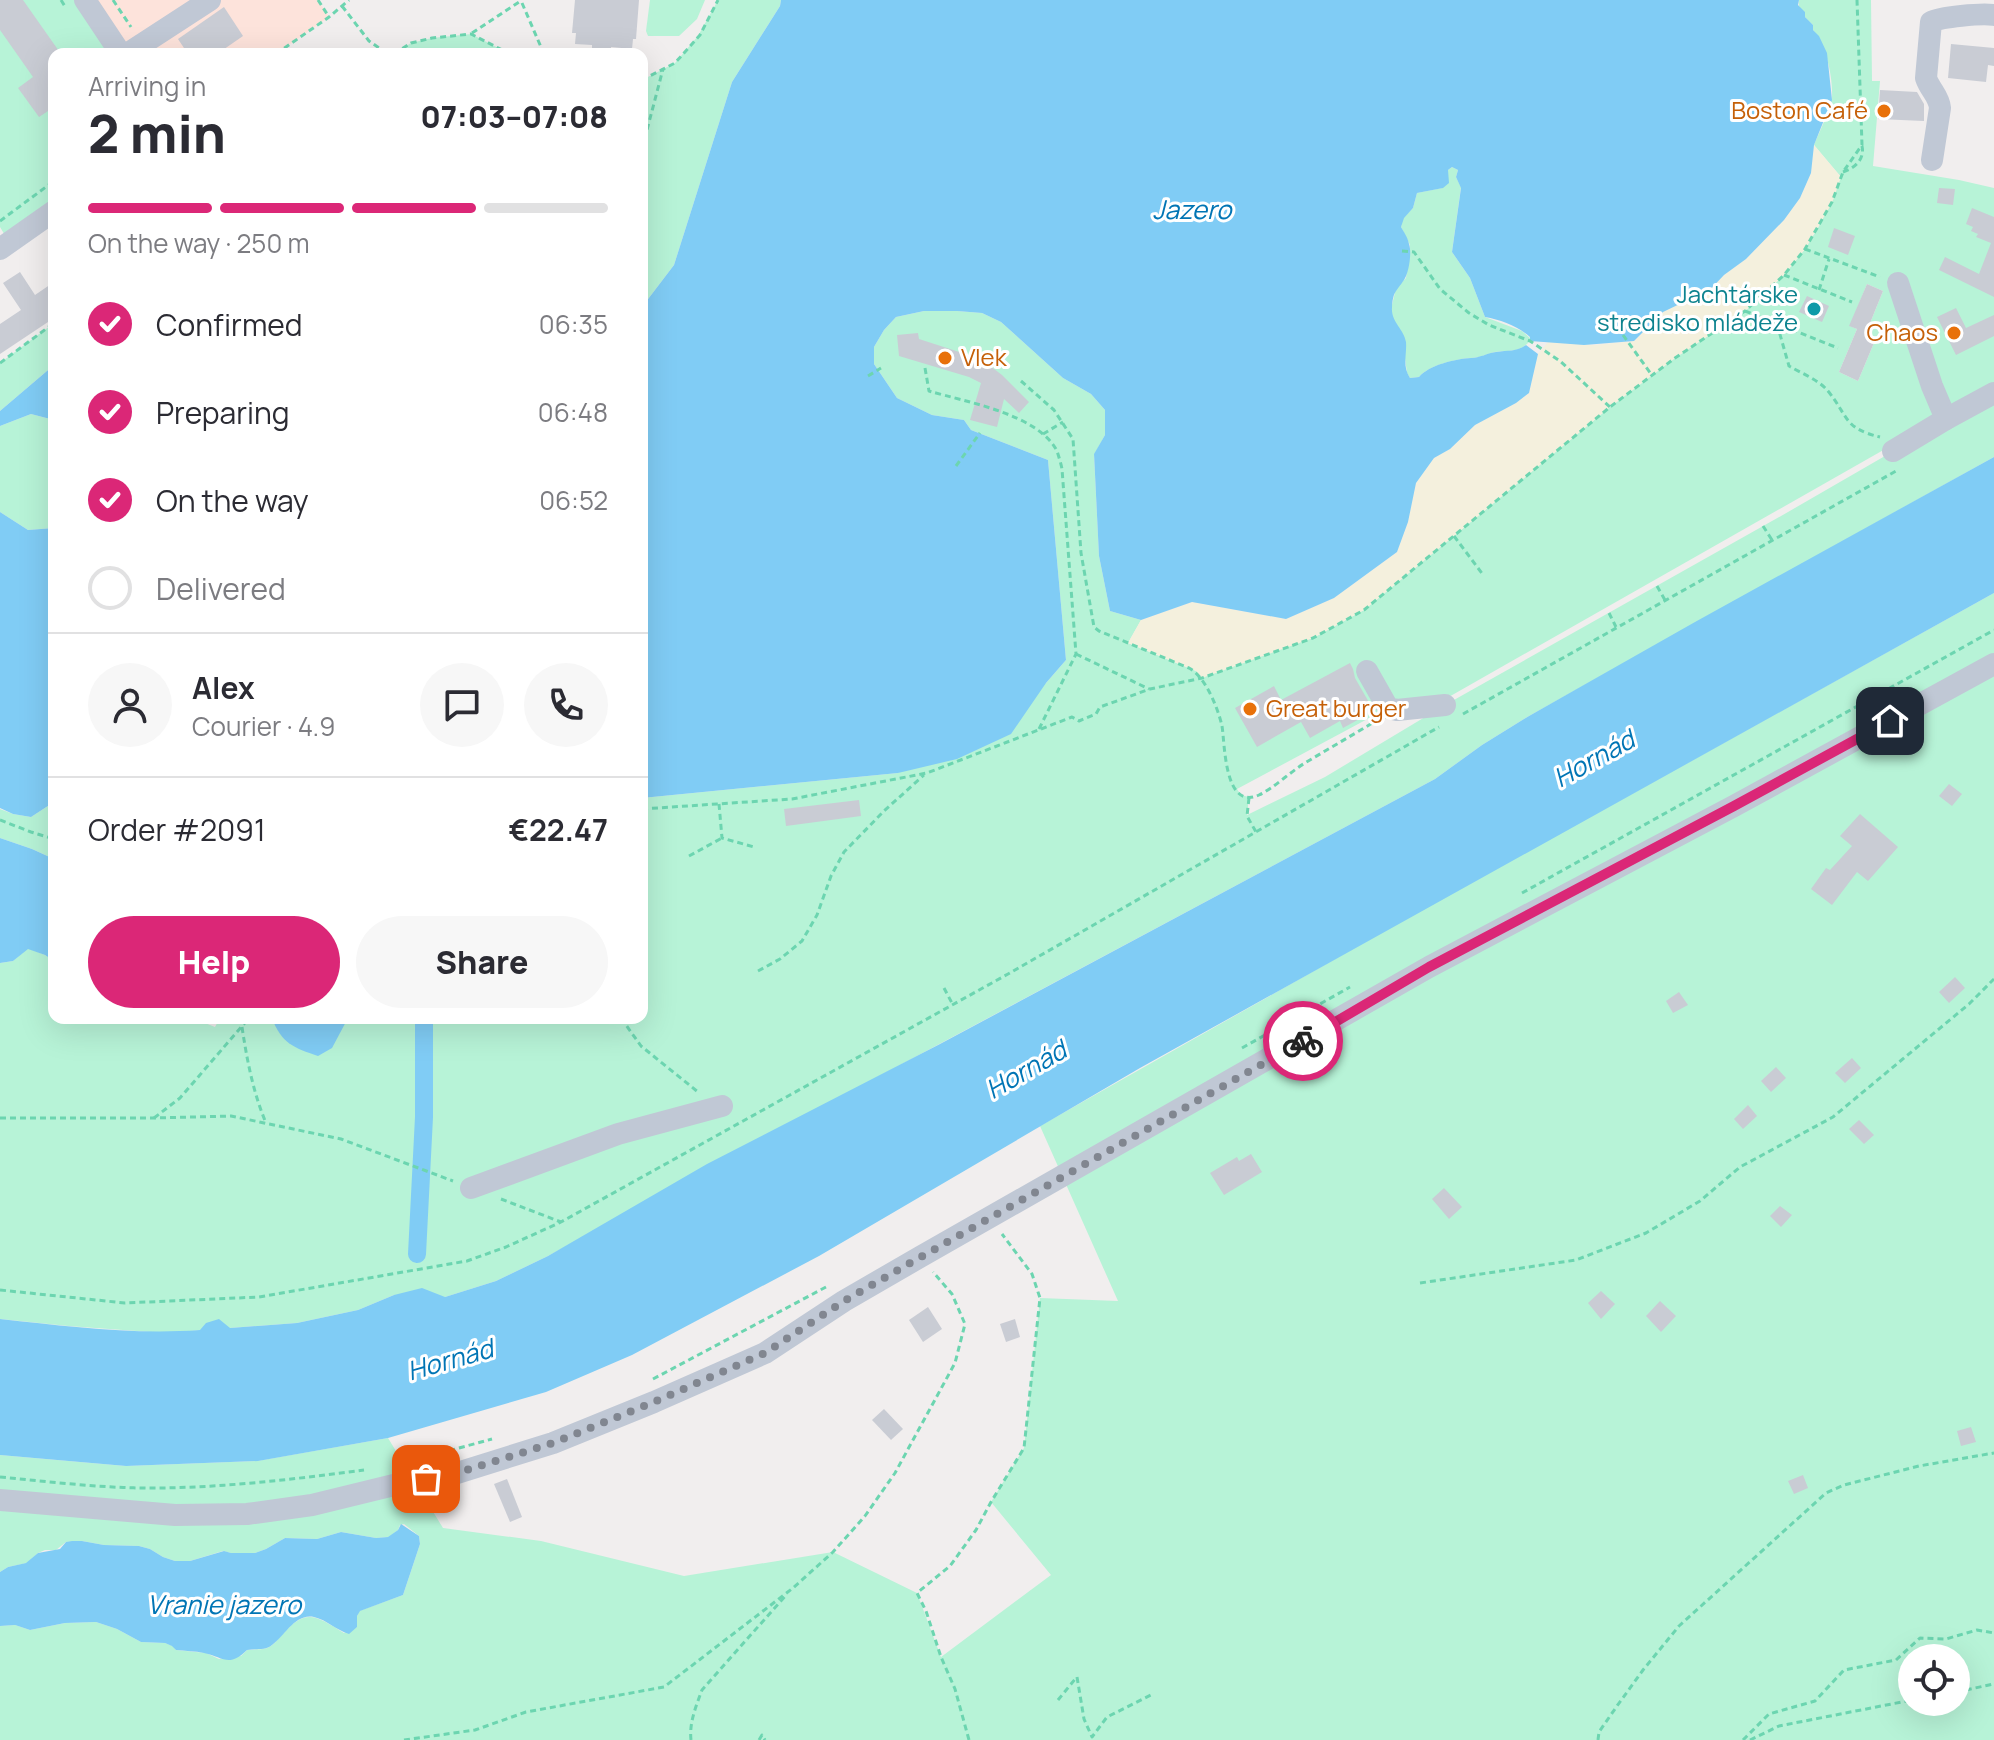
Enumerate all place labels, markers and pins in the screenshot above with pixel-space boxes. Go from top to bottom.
place label: Boston Café [1731,93,1868,126]
marker: Boston Café [1875,102,1893,120]
place label: Jachtárske stredisko mládeže [1597,277,1798,338]
marker: Jachtárske stredisko mládeže [1805,300,1823,318]
place label: Chaos [1867,315,1938,348]
marker: Chaos [1945,324,1963,342]
place label: Vlek [961,340,1008,373]
marker: Vlek [936,349,954,367]
pin [1856,687,1924,755]
place label: Great burger [1266,691,1407,724]
marker: Great burger [1241,700,1259,718]
pin [392,1445,460,1513]

